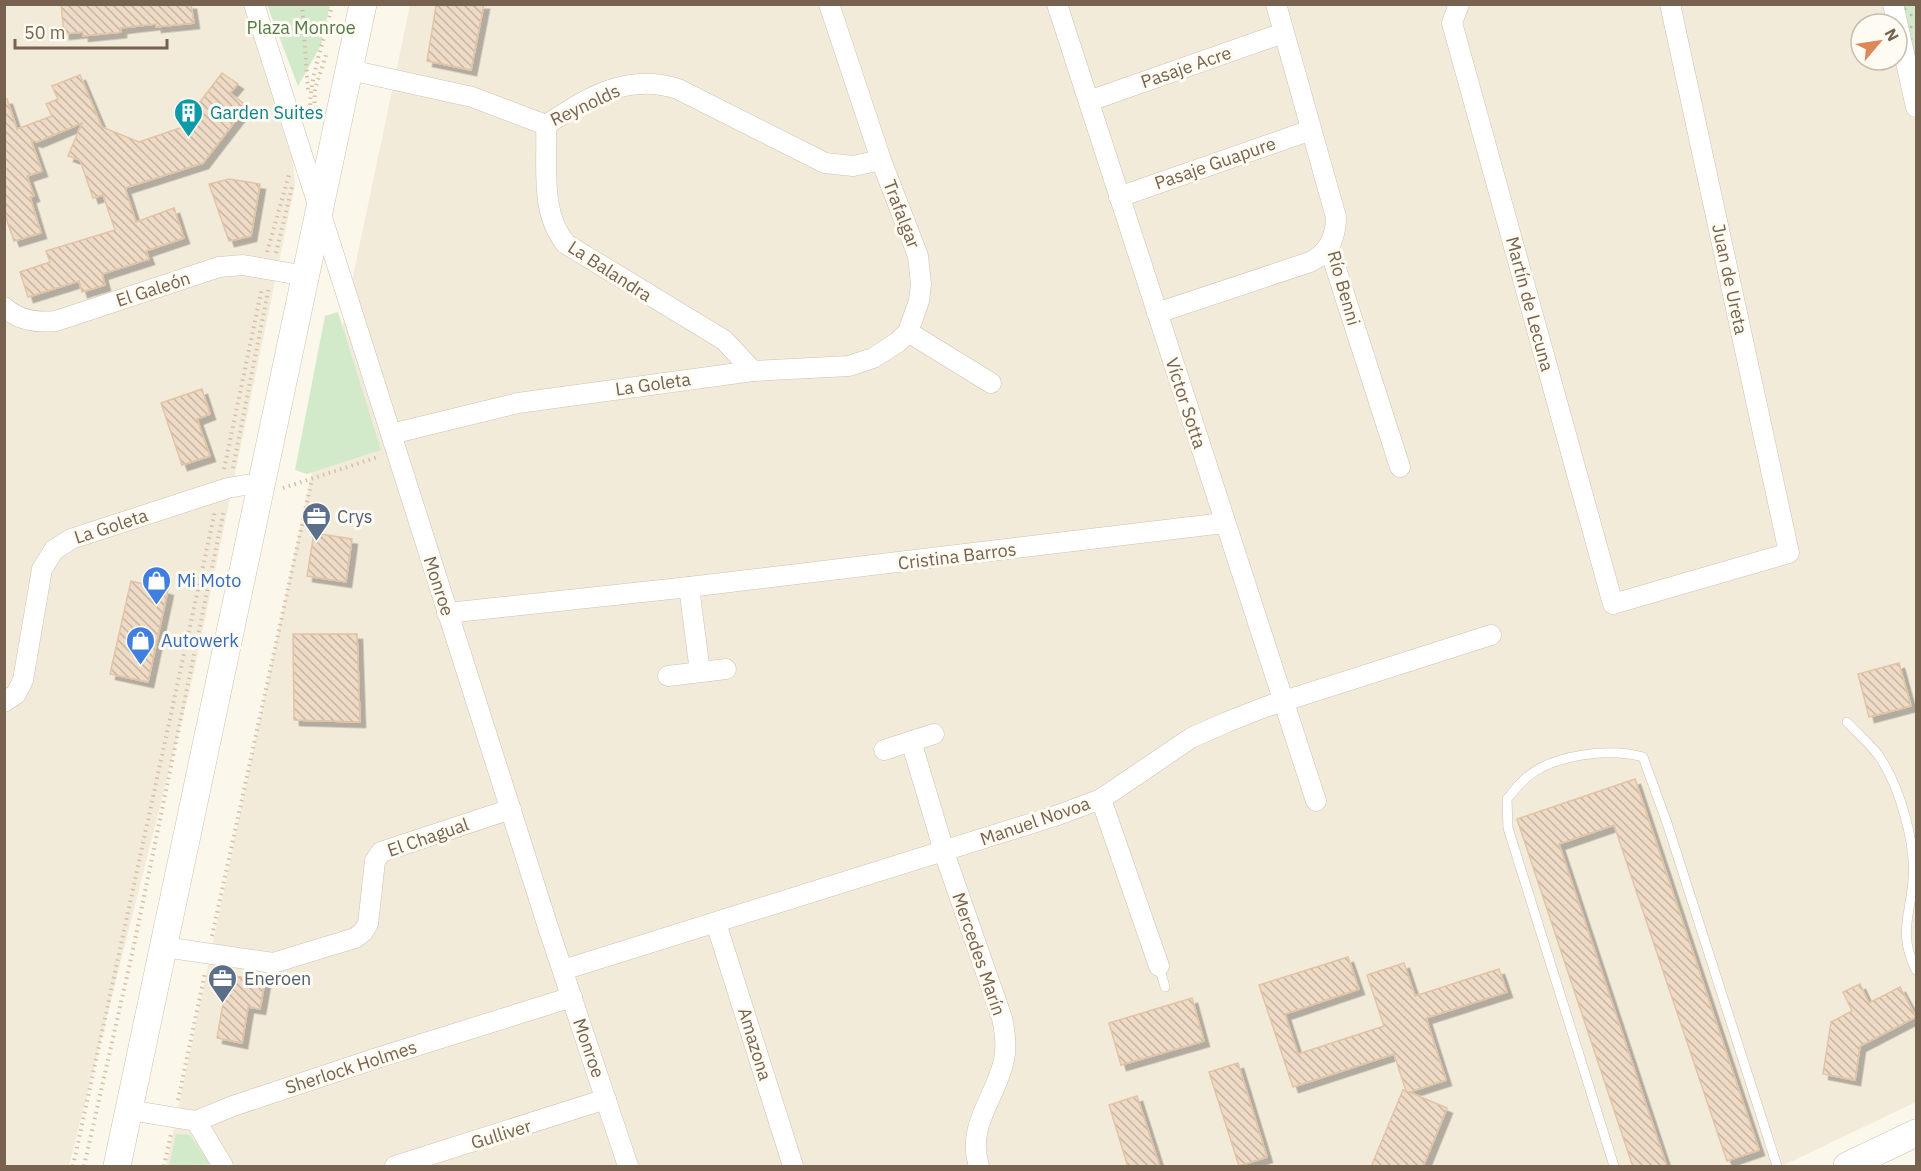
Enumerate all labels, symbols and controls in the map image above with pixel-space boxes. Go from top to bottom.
scale bar [15,12,166,50]
north arrow [1849,12,1909,72]
park label: Plaza Monroe [246,16,356,39]
text: 50 m [24,21,66,44]
text: N [1881,25,1904,45]
street label: Pasaje Acre [1138,41,1234,93]
street label: Reynolds [546,79,624,131]
building icon: Garden Suites [173,96,205,138]
place label: Garden Suites [210,101,324,124]
street label: Pasaje Guapure [1151,131,1279,195]
street label: Trafalgar [878,176,926,252]
street label: Juan de Ureta [1707,222,1753,337]
street label: Martín de Lecuna [1501,234,1559,374]
street label: La Balandra [564,235,657,307]
street label: Río Benni [1322,248,1366,328]
street label: El Galeón [113,266,193,312]
street label: Víctor Sotta [1160,355,1212,452]
street label: La Goleta [614,367,693,401]
office icon: Crys [300,500,332,542]
street label: La Goleta [71,503,151,549]
place label: Crys [337,505,373,528]
street label: Cristina Barros [896,537,1018,575]
street label: Monroe [419,553,459,619]
shop icon: Mi Moto [140,564,172,606]
place label: Mi Moto [177,569,241,592]
shop icon: Autowerk [124,624,156,666]
place label: Autowerk [161,629,239,652]
street label: Manuel Novoa [977,791,1093,851]
street label: El Chagual [384,812,472,862]
street label: Mercedes Marín [947,889,1011,1019]
office icon: Eneroen [207,962,239,1004]
place label: Eneroen [244,967,311,990]
street label: Amazona [733,1005,777,1084]
street label: Monroe [568,1015,610,1081]
street label: Sherlock Holmes [282,1035,420,1099]
street label: Gulliver [468,1114,534,1154]

